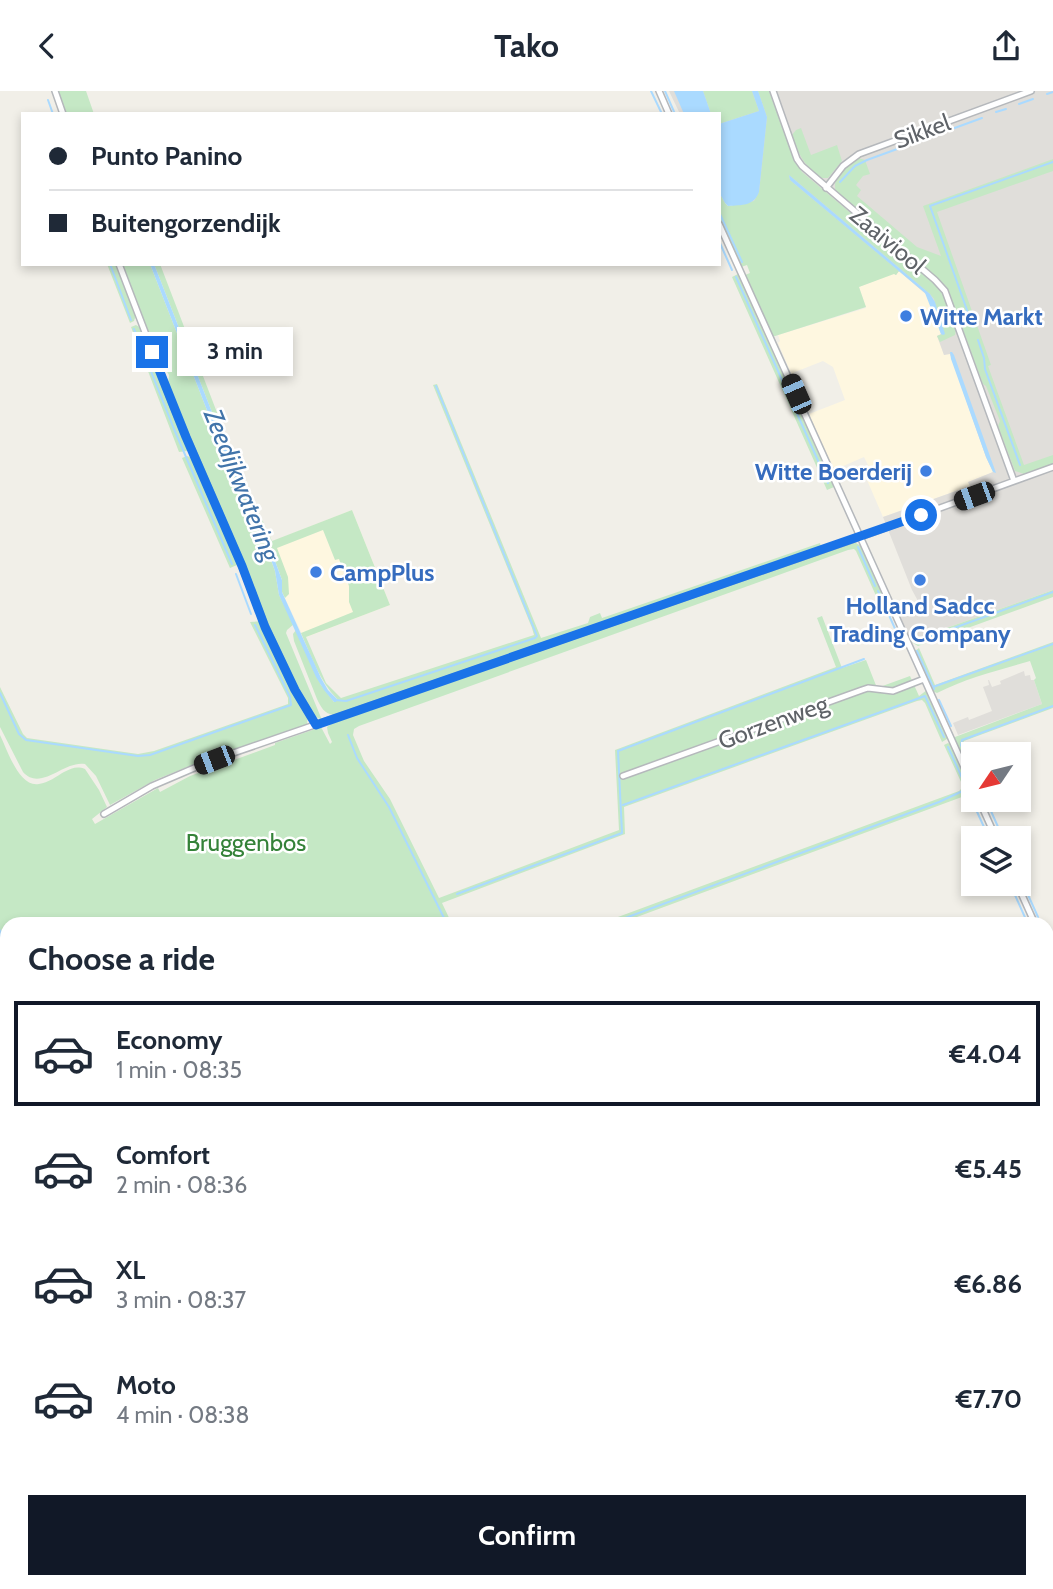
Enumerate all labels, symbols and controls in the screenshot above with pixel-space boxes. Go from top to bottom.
text: Tako [494,26,559,65]
icon: back [28,27,66,65]
icon: share [987,27,1025,65]
street label: Sikkel [890,107,954,155]
text: Punto Panino [91,140,242,172]
street label: Zaaiviool [844,200,932,280]
text: Buitengorzendijk [91,207,281,239]
place label: Witte Markt [920,302,1043,331]
marker: Witte Markt [898,308,914,324]
callout: 3 min [176,327,292,377]
route end [136,336,168,368]
text: 3 min [207,337,263,365]
car [778,371,815,417]
water label: Zeedijkwatering [196,402,287,567]
place label: Witte Boerderij [755,457,912,486]
marker: Witte Boerderij [918,463,934,479]
car [951,479,998,513]
route start [905,499,937,531]
place label: CampPlus [330,558,434,587]
marker: CampPlus [308,564,324,580]
marker: Holland Sadcc Trading Company [912,572,928,588]
place label: Holland Sadcc Trading Company [829,591,1011,648]
street label: Gorzenweg [714,688,833,755]
north arrow [961,742,1031,812]
map controls [961,742,1031,896]
car [191,743,238,777]
button: layers [961,826,1031,896]
park label: Bruggenbos [186,828,306,857]
text: Choose a ride [28,939,215,978]
icon: car [32,1022,95,1085]
text: Economy [116,1024,222,1056]
text: €4.04 [949,1038,1022,1070]
text: 1 min · 08:35 [116,1056,242,1084]
icon: car [32,1137,95,1200]
text: Comfort [116,1139,210,1171]
text: €5.45 [955,1153,1022,1185]
text: 2 min · 08:36 [116,1171,247,1199]
icon: car [32,1252,95,1315]
text: XL [116,1254,145,1286]
text: €6.86 [955,1268,1022,1300]
text: 3 min · 08:37 [116,1286,246,1314]
icon: car [32,1367,95,1430]
text: Moto [116,1369,176,1401]
text: €7.70 [956,1383,1022,1415]
text: 4 min · 08:38 [116,1401,249,1429]
button: Confirm [28,1495,1026,1575]

